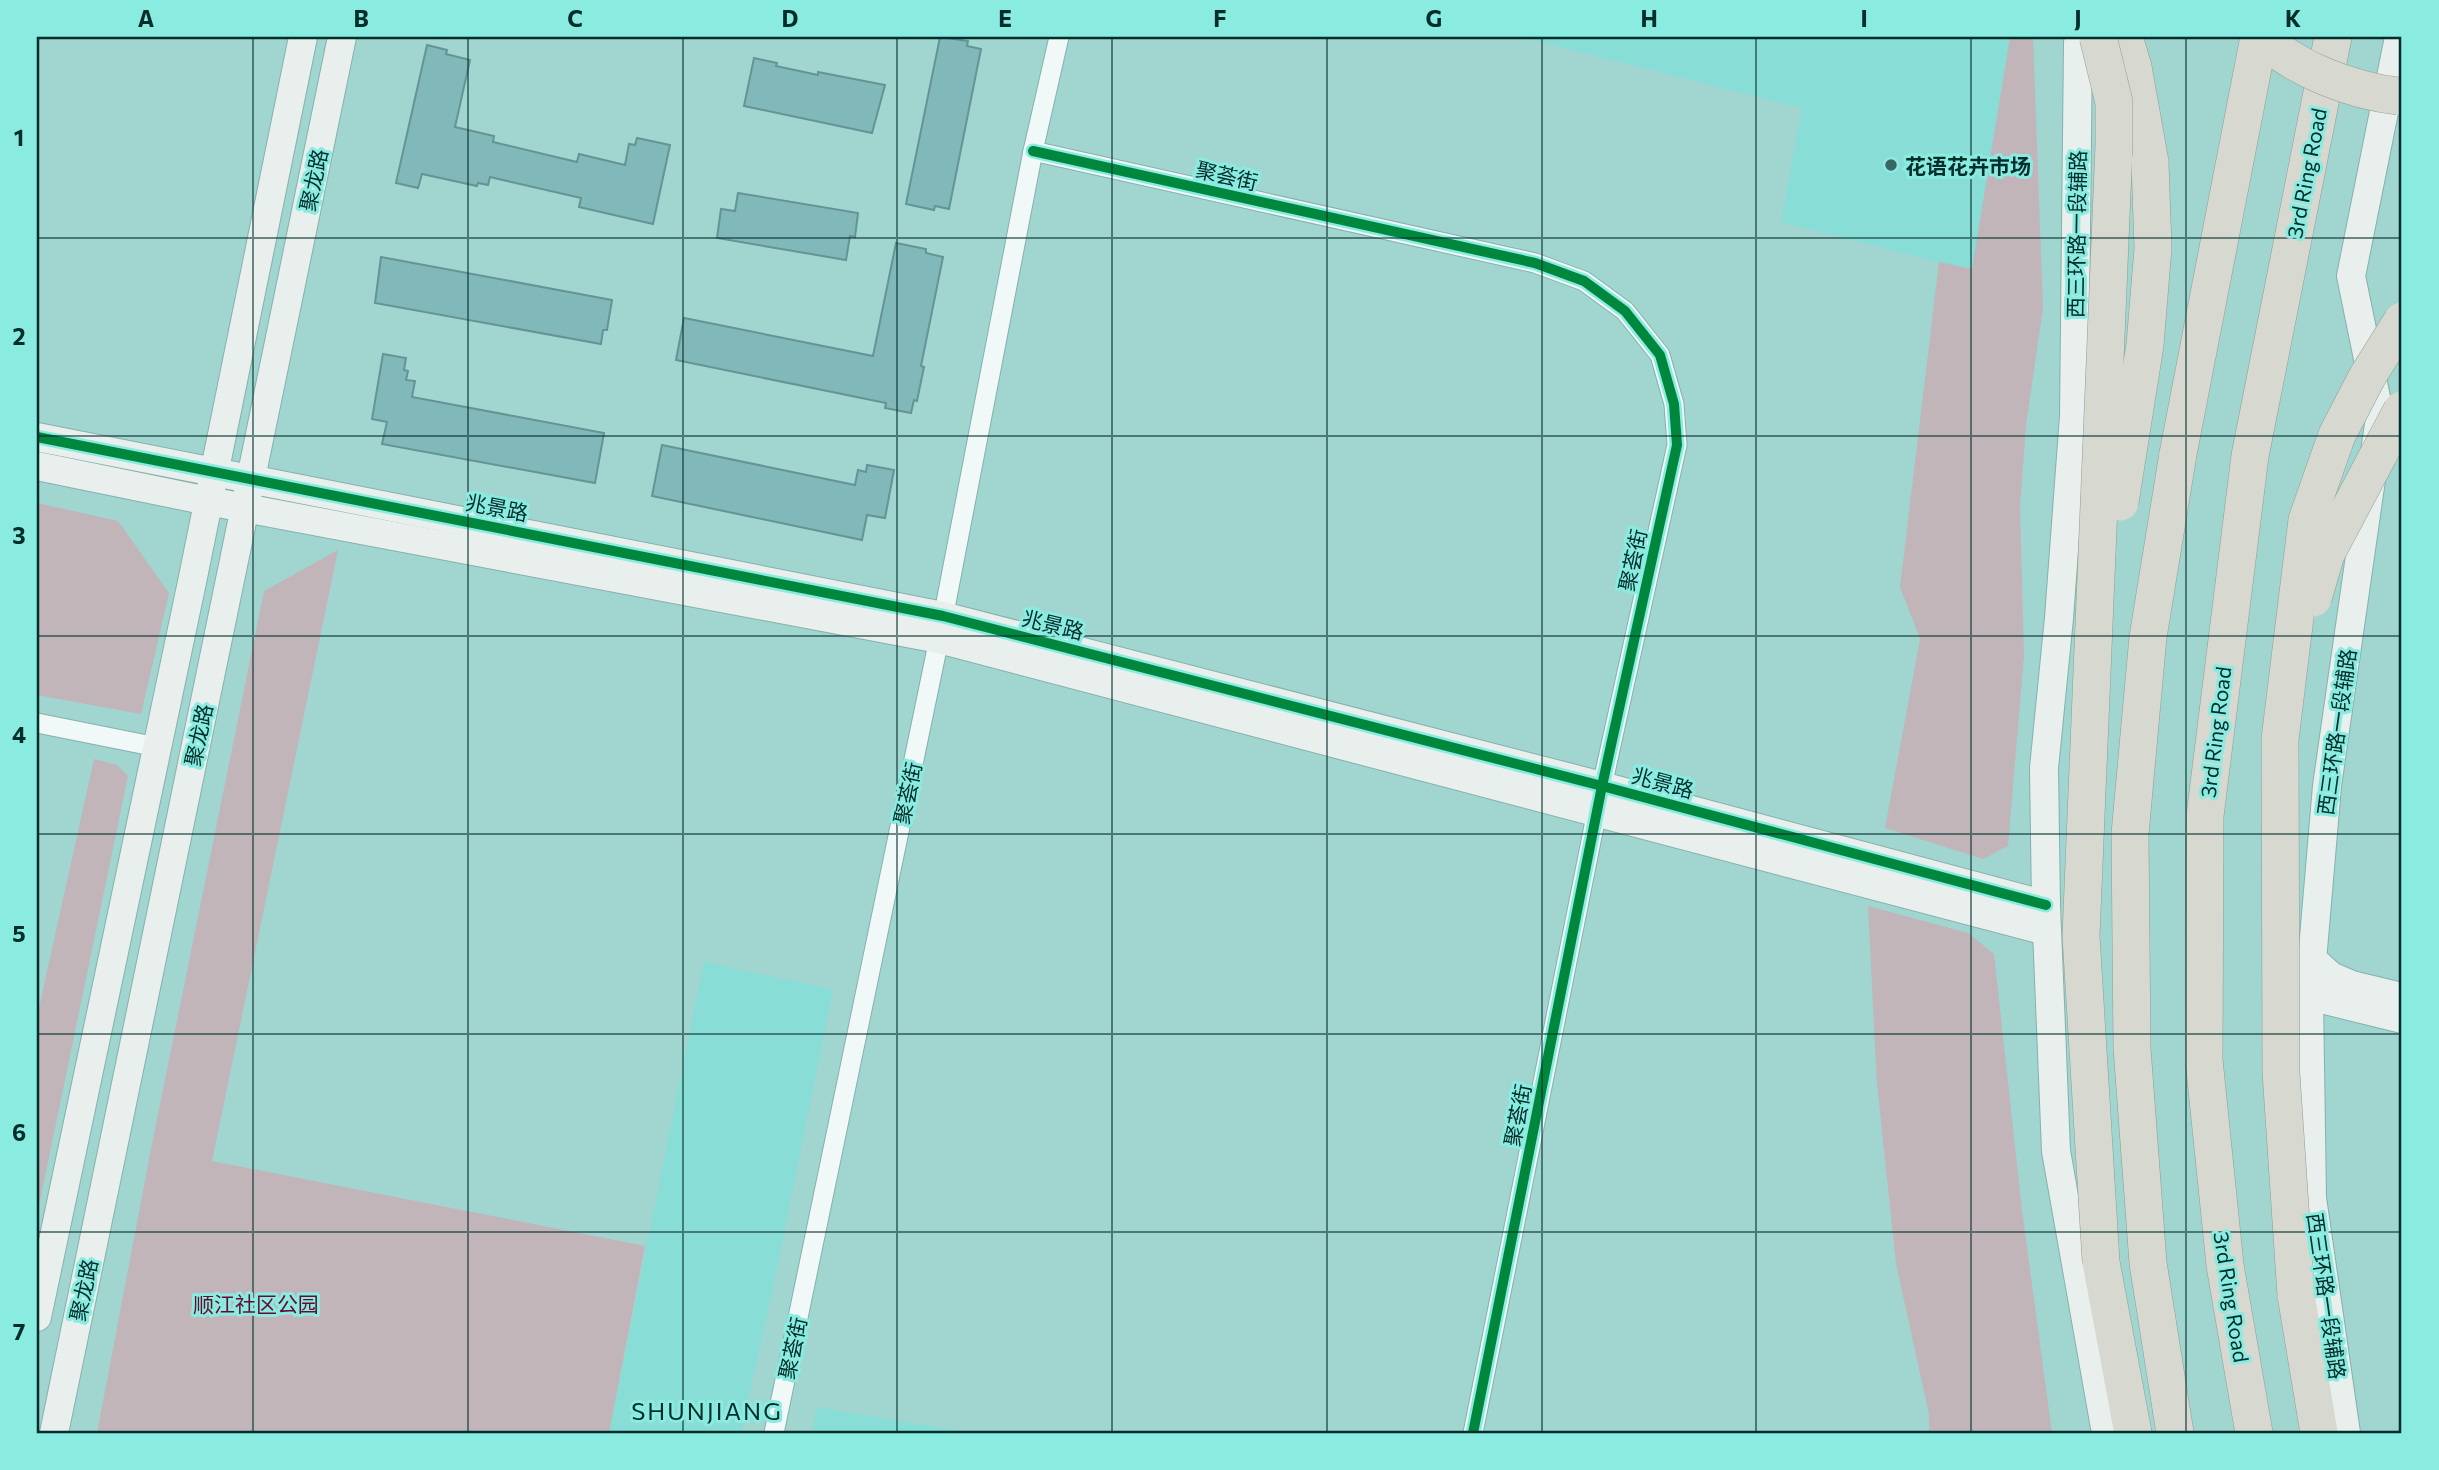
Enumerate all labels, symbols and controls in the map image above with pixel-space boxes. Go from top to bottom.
text: A [138,4,155,32]
text: B [353,4,369,32]
text: C [567,4,583,32]
text: D [782,4,799,32]
text: E [998,4,1012,32]
text: F [1213,4,1227,32]
text: G [1426,4,1442,32]
text: H [1640,4,1658,32]
text: I [1860,4,1868,32]
text: J [2074,4,2082,32]
text: K [2285,4,2301,32]
street label: 3rd Ring Road [2281,106,2331,240]
text: 1 [14,123,24,151]
street label: 聚龙路 [294,147,332,213]
street label: 西三环路一段辅路 [2062,150,2090,318]
place label: 花语花卉市场 [1905,153,2031,178]
street label: 聚荟街 [1193,156,1261,194]
marker: 花语花卉市场 [1883,157,1899,173]
text: 2 [12,322,26,350]
street label: 兆景路 [464,489,530,525]
text: 3 [12,521,26,549]
street label: 聚荟街 [1613,527,1651,593]
street label: 兆景路 [1019,604,1087,644]
street label: 西三环路一段辅路 [2312,647,2360,817]
street label: 3rd Ring Road [2195,665,2235,799]
street label: 聚龙路 [179,702,217,768]
text: 4 [12,720,26,748]
street label: 聚荟街 [888,760,926,826]
street label: 兆景路 [1629,762,1697,802]
text: 5 [12,919,26,947]
street label: 聚荟街 [1499,1082,1535,1148]
text: 6 [12,1118,26,1146]
street label: 西三环路一段辅路 [2303,1211,2351,1381]
street label: 3rd Ring Road [2209,1230,2255,1364]
street label: 聚龙路 [64,1257,102,1323]
park label: 顺江社区公园 [193,1291,319,1316]
street label: 聚荟街 [773,1315,811,1381]
text: 7 [13,1317,25,1345]
district label: SHUNJIANG [631,1396,783,1425]

